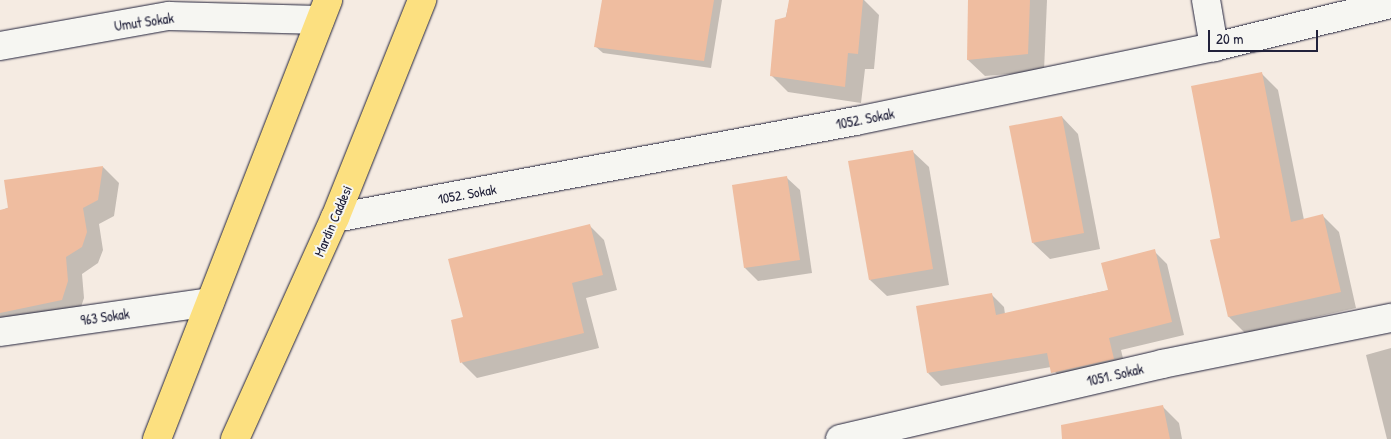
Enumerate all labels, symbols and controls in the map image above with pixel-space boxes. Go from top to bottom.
street label: Umut Sokak [113,10,175,34]
scale bar [1211,20,1321,52]
text: 20 m [1216,28,1243,49]
street label: 1052. Sokak [834,105,896,133]
street label: 1052. Sokak [436,181,498,207]
street label: Mardin Caddesi [311,183,355,259]
street label: 963 Sokak [79,305,131,329]
street label: 1051. Sokak [1085,360,1145,390]

